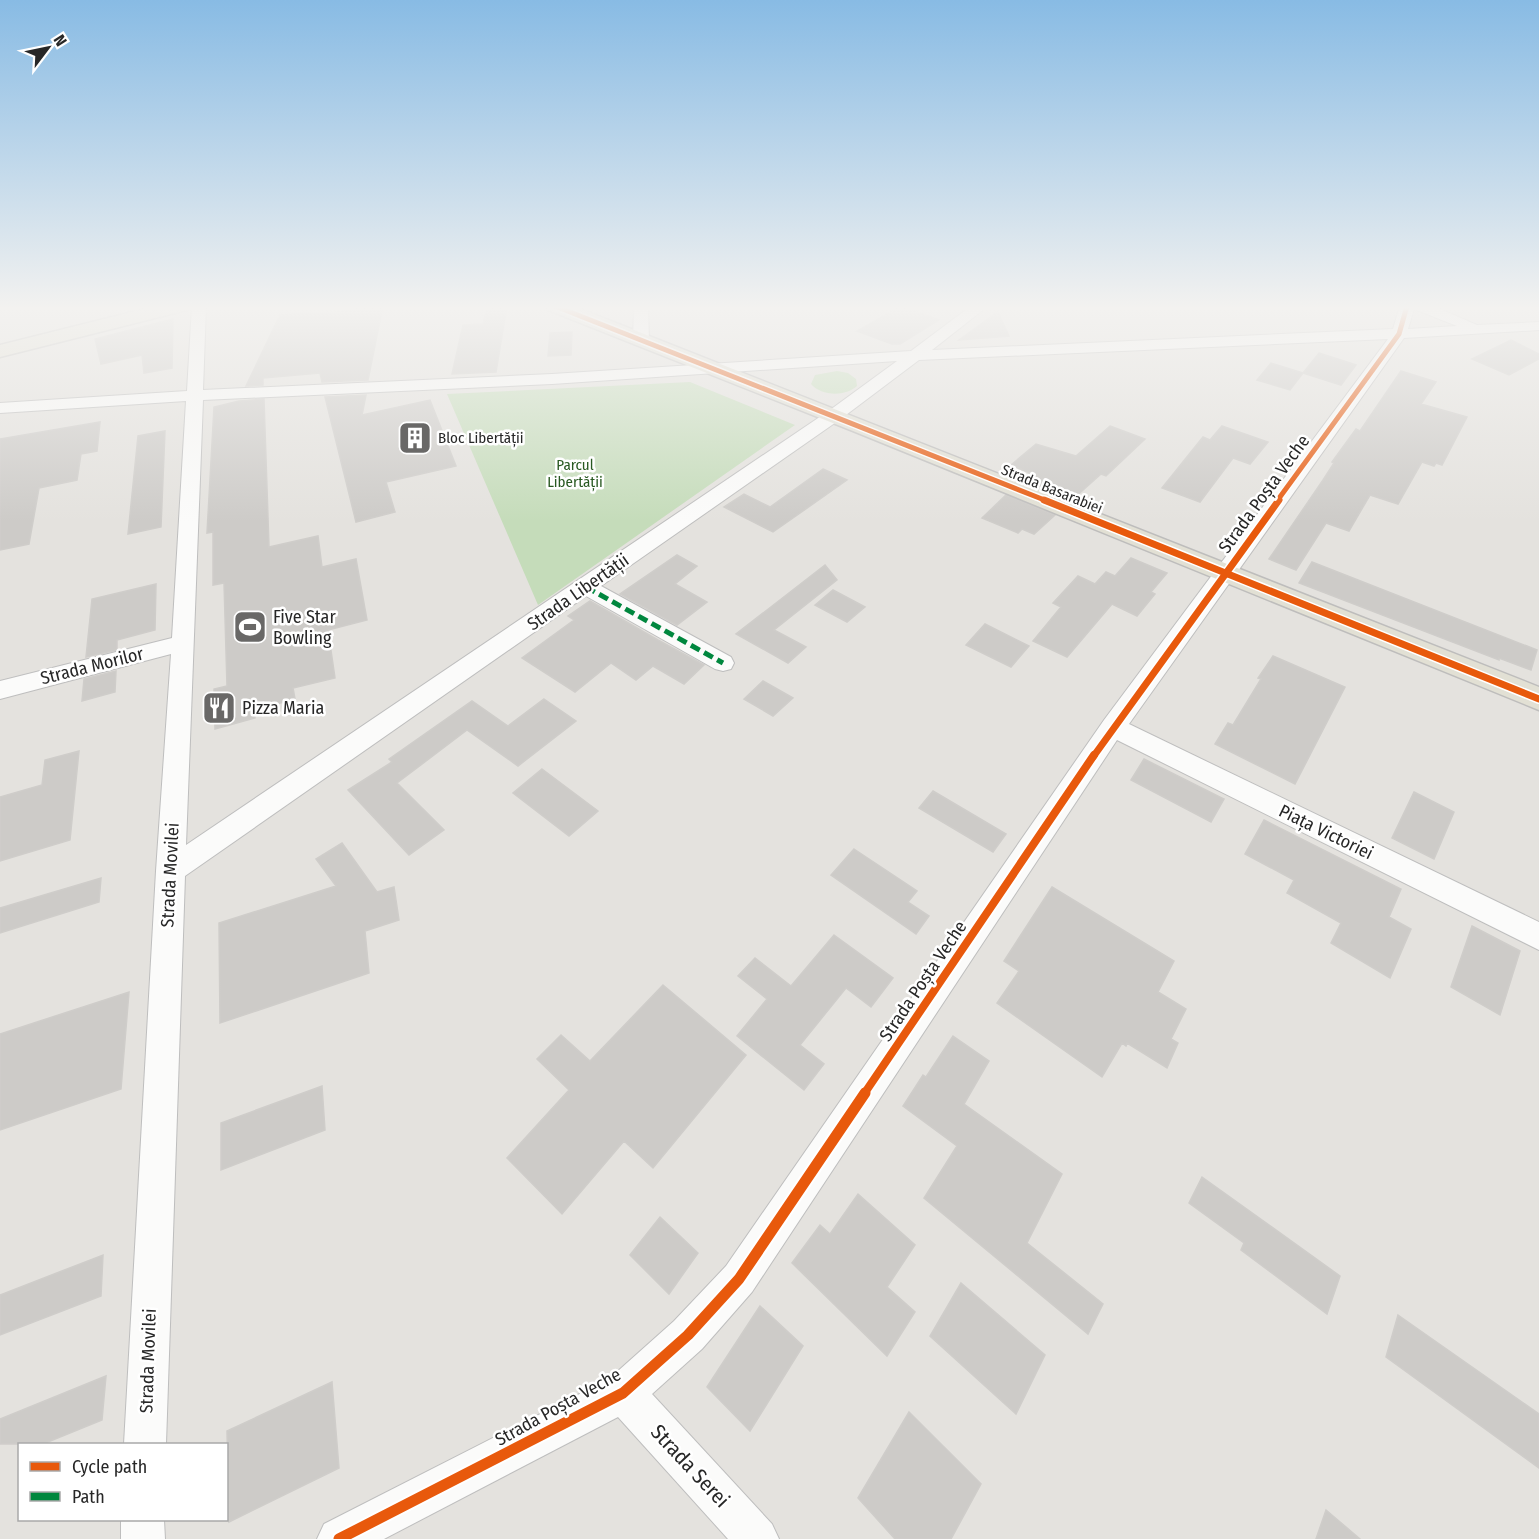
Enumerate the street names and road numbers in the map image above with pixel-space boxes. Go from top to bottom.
street label: Strada Poșta Veche [1214,431,1314,557]
street label: Strada Basarabiei [999,461,1105,517]
street label: Strada Libertății [523,549,633,635]
street label: Strada Morilor [38,642,147,689]
street label: Piața Victoriei [1275,800,1377,864]
street label: Strada Movilei [156,822,184,928]
street label: Strada Poșta Veche [875,916,971,1045]
street label: Strada Movilei [135,1308,161,1414]
street label: Strada Poșta Veche [491,1363,625,1451]
street label: Strada Serei [645,1419,735,1513]

